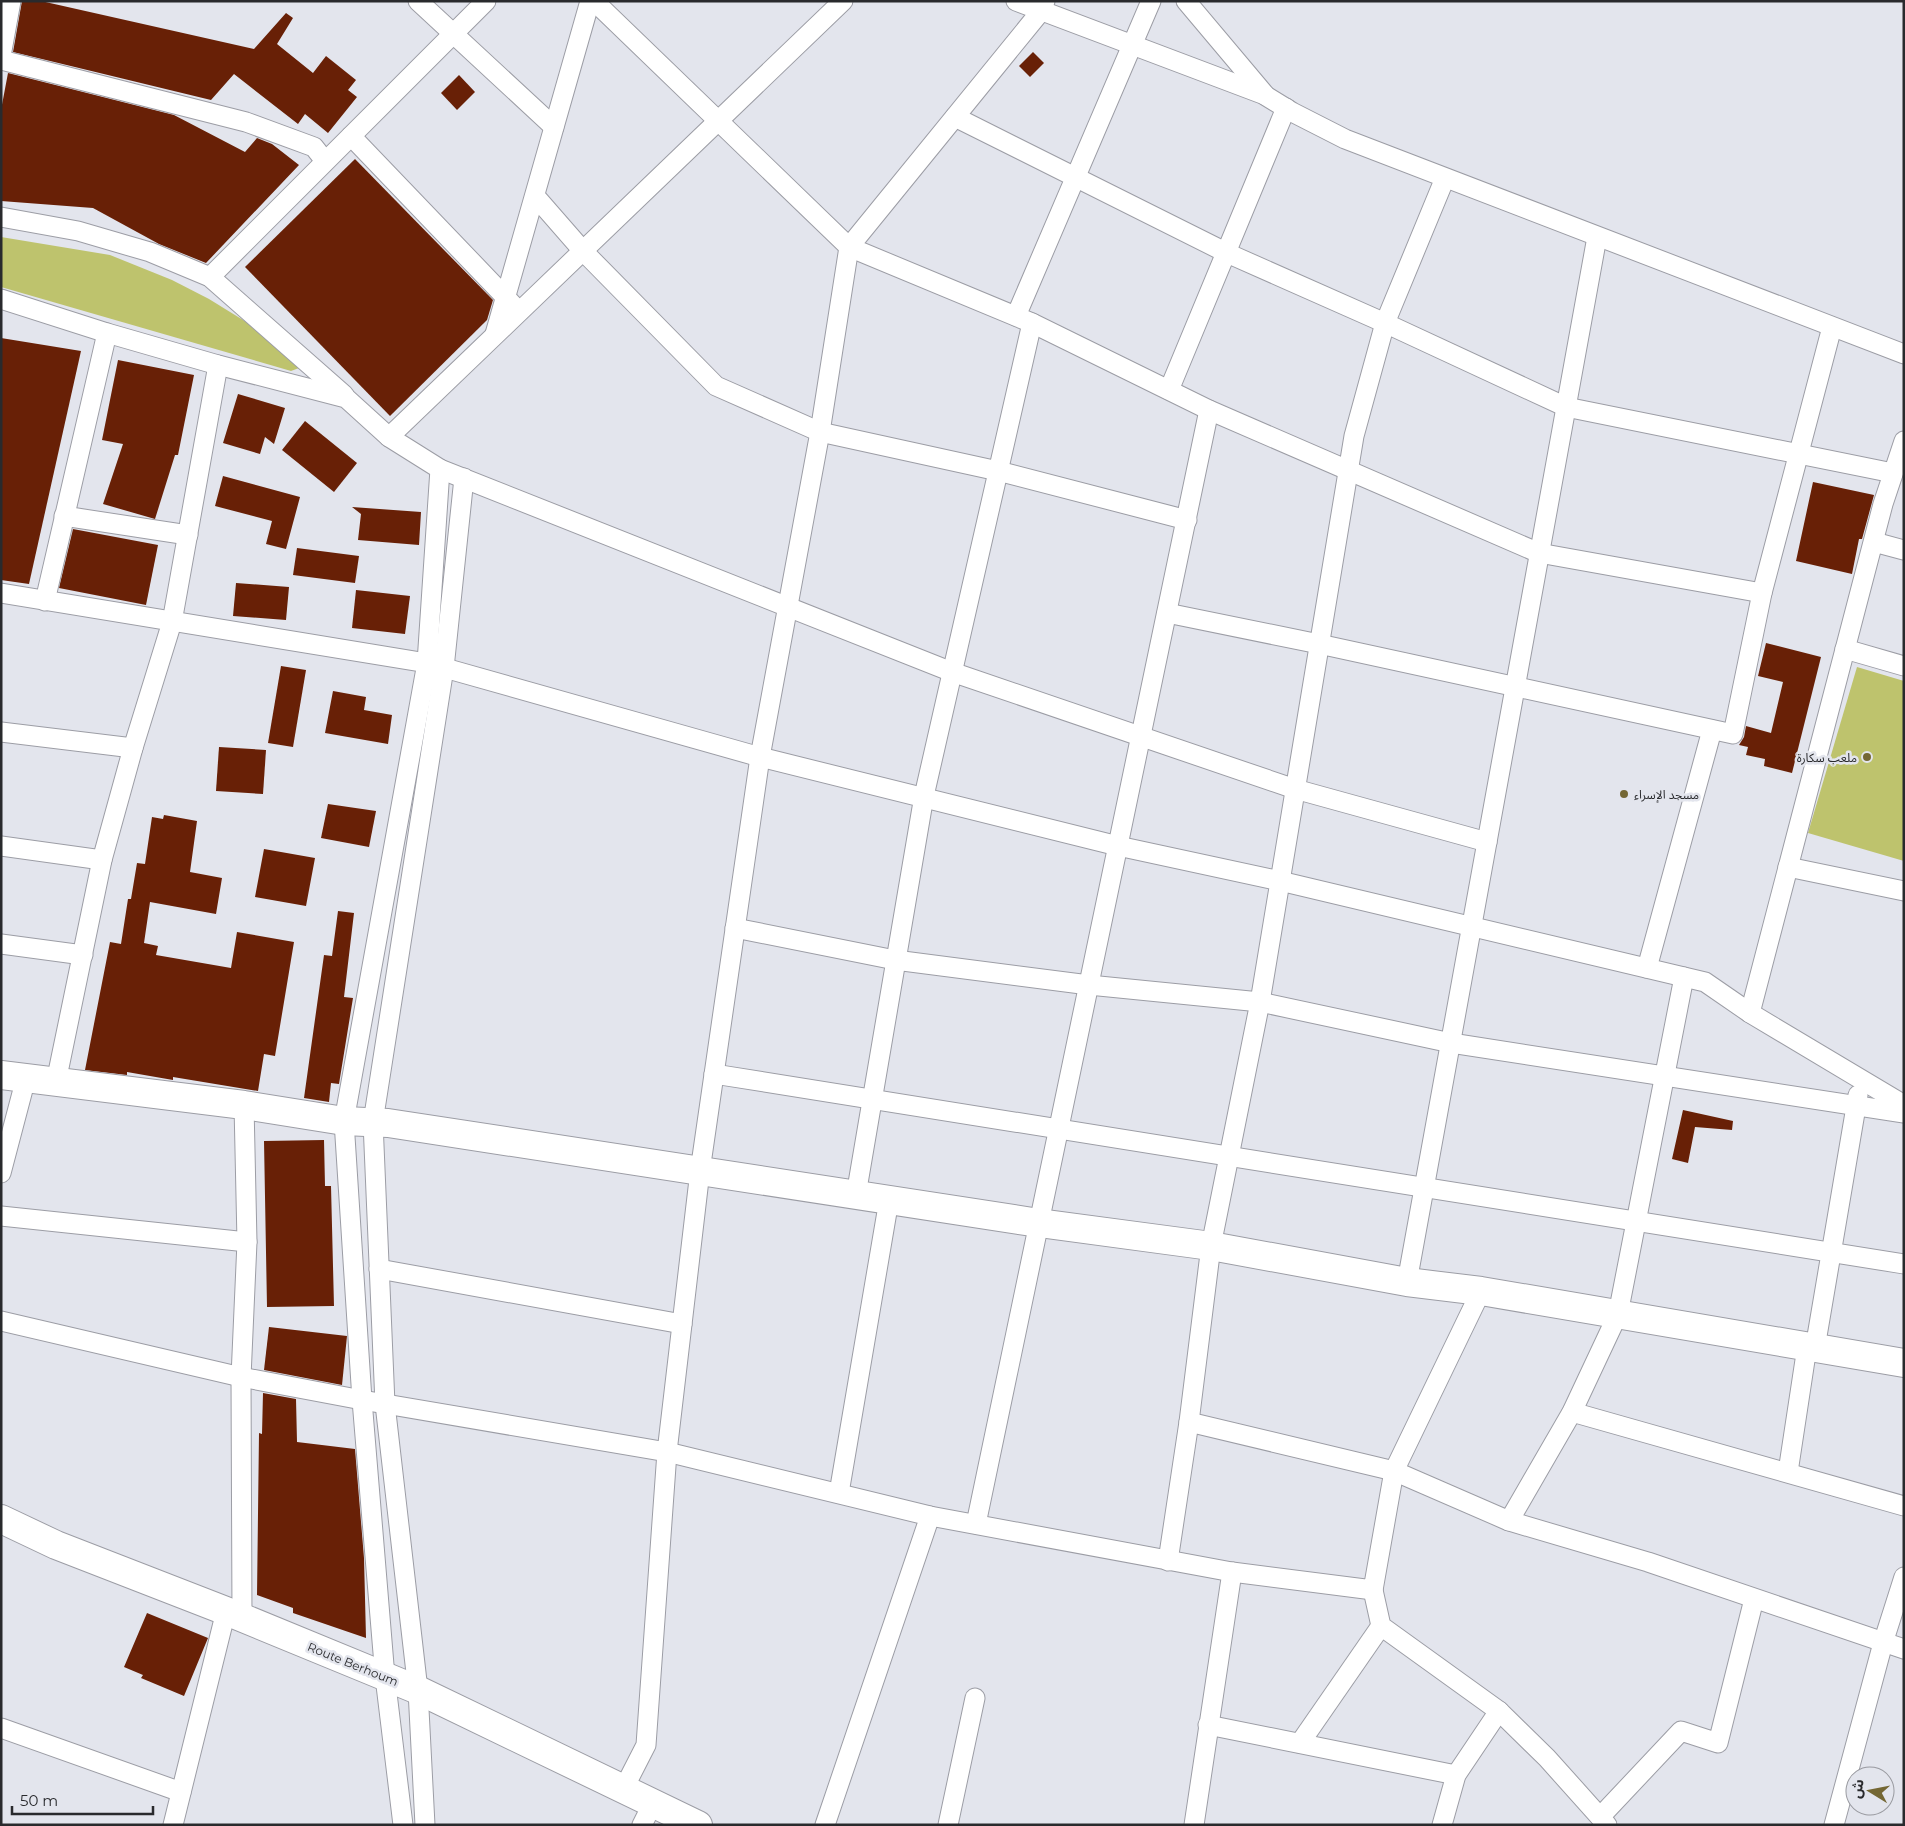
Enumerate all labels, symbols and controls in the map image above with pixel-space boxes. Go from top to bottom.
place label: ملعب سكارة [1797,750,1857,765]
marker: ملعب سكارة [1861,751,1873,763]
place label: مسجد الإسراء [1634,787,1699,803]
marker: مسجد الإسراء [1618,788,1630,800]
street label: Route Berhoum [305,1639,401,1689]
north arrow [1845,1766,1895,1816]
text: ش [1847,1778,1868,1800]
scale bar [12,1784,154,1816]
text: 50 m [20,1791,58,1810]

